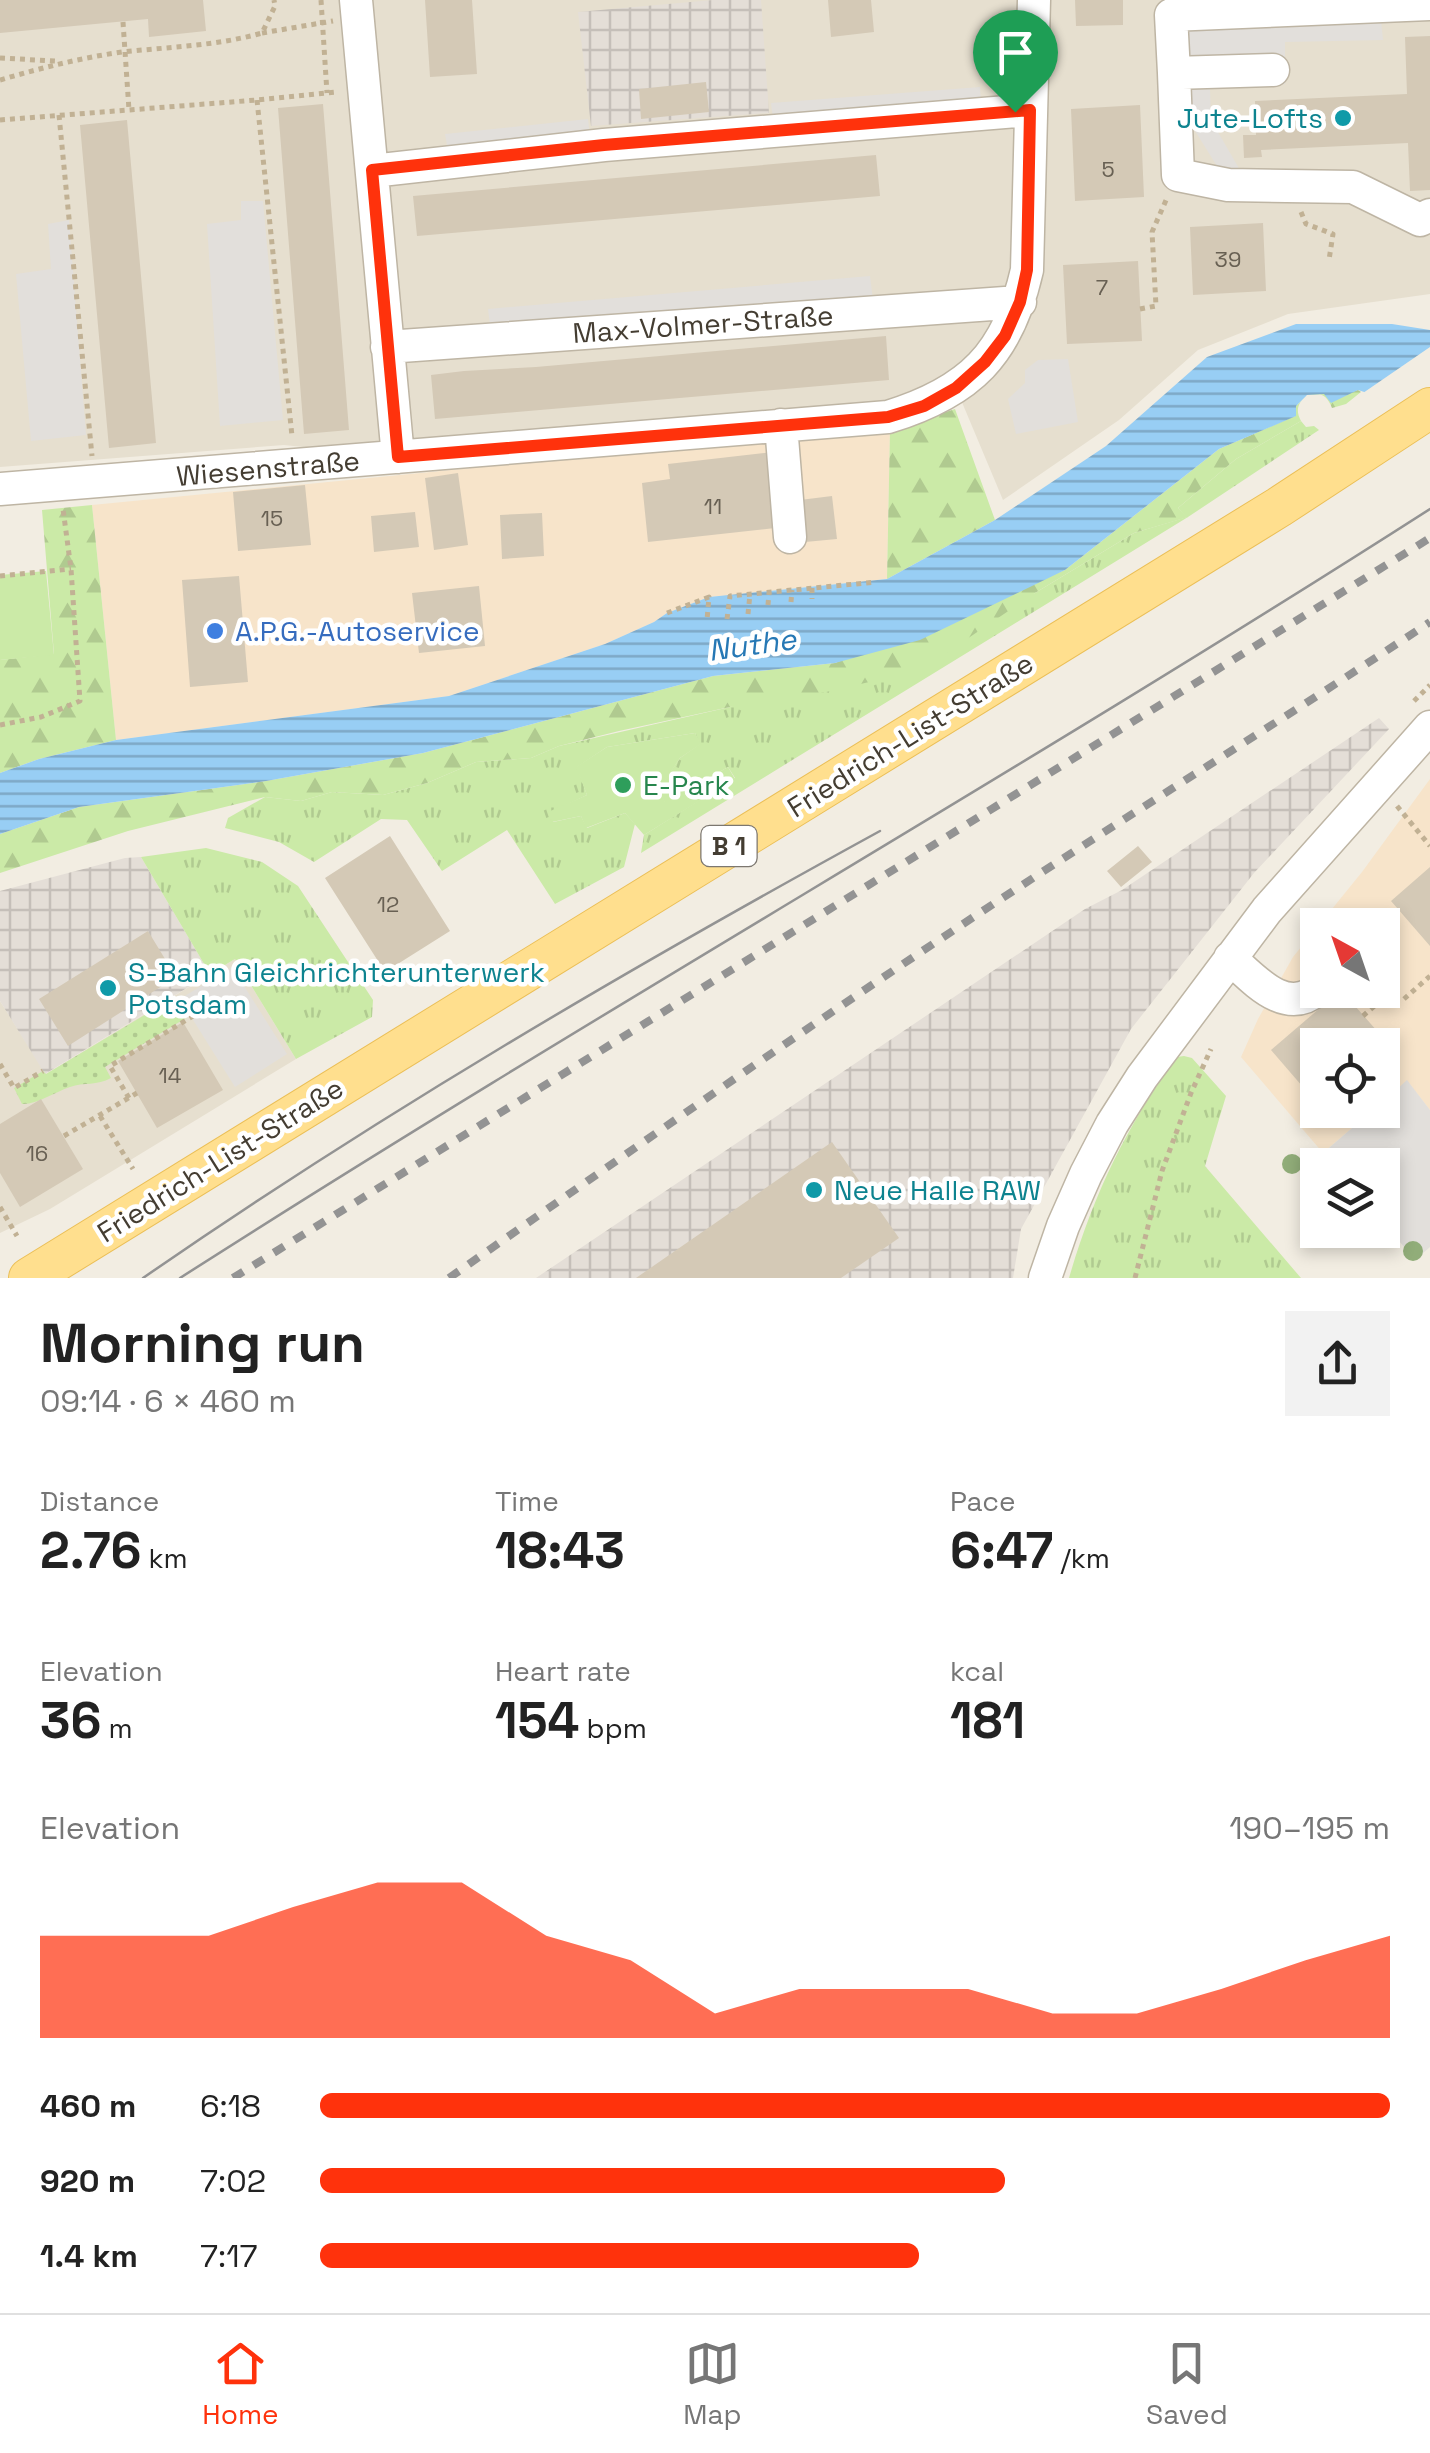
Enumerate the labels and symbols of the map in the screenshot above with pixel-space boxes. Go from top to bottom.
pin [973,10,1058,113]
place label: Jute-Lofts [1177,100,1323,136]
marker: Jute-Lofts [1332,107,1354,129]
house number: 5 [1101,155,1115,183]
house number: 39 [1215,245,1241,273]
house number: 7 [1096,273,1108,301]
street label: Max-Volmer-Straße [571,297,835,351]
street label: Wiesenstraße [175,442,361,494]
house number: 11 [704,492,722,520]
house number: 15 [261,504,283,532]
place label: A.P.G.-Autoservice [235,613,480,649]
water label: Nuthe [706,619,800,670]
marker: A.P.G.-Autoservice [204,620,226,642]
street label: Friedrich-List-Straße [780,645,1040,825]
place label: E-Park [643,767,730,803]
marker: E-Park [612,774,634,796]
road number: B 1 [702,826,756,866]
house number: 12 [377,890,399,918]
north arrow [1300,908,1400,1008]
place label: S-Bahn Gleichrichterunterwerk Potsdam [128,954,545,1022]
marker: S-Bahn Gleichrichterunterwerk Potsdam [97,977,119,999]
house number: 14 [159,1061,182,1089]
street label: Friedrich-List-Straße [90,1070,350,1250]
house number: 16 [26,1139,48,1167]
place label: Neue Halle RAW [834,1172,1041,1208]
marker: Neue Halle RAW [803,1179,825,1201]

